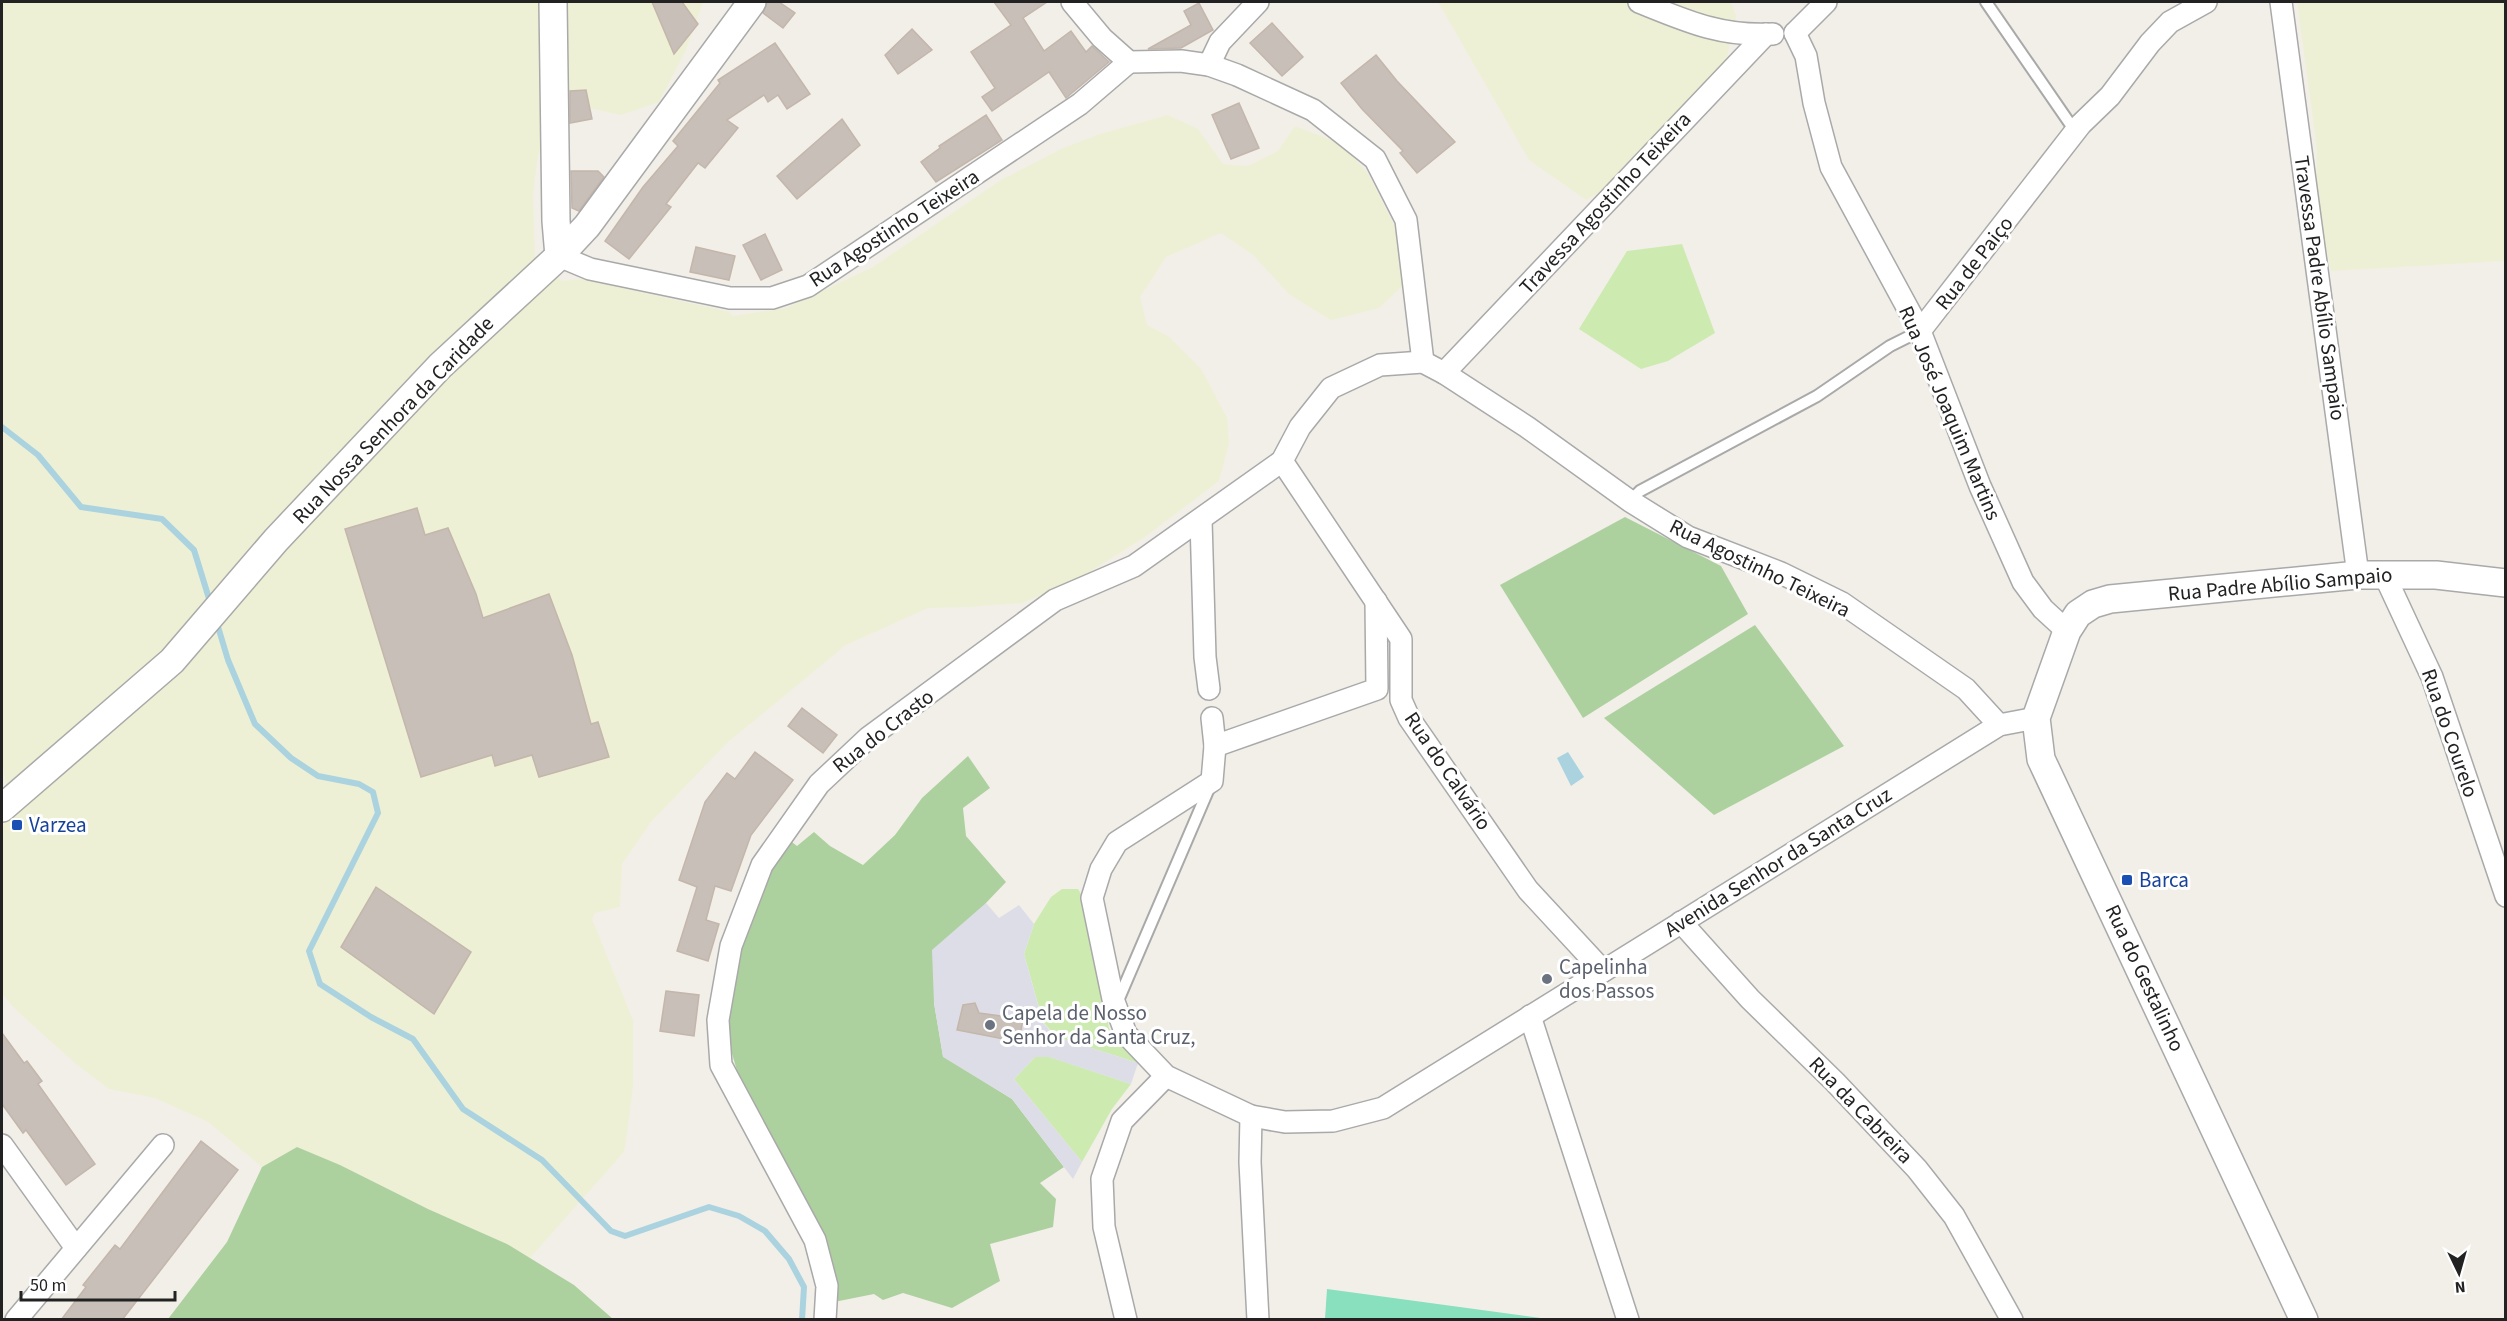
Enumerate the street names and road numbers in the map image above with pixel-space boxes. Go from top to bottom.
street label: Travessa Agostinho Teixeira [1512,105,1698,301]
street label: Travessa Padre Abílio Sampaio [2287,154,2353,422]
street label: Rua Agostinho Teixeira [803,162,985,294]
street label: Rua de Paiço [1928,210,2020,316]
street label: Rua José Joaquim Martins [1891,301,2009,525]
street label: Rua Nossa Senhora da Caridade [285,309,501,531]
street label: Rua Agostinho Teixeira [1665,511,1855,625]
street label: Rua Padre Abílio Sampaio [2167,559,2393,609]
street label: Rua do Courelo [2414,665,2486,801]
street label: Rua do Crasto [826,682,940,780]
street label: Rua do Calvário [1397,706,1499,836]
street label: Avenida Senhor da Santa Cruz [1659,780,1897,944]
street label: Rua do Gestalinho [2098,900,2192,1056]
street label: Rua da Cabreira [1802,1050,1920,1170]

